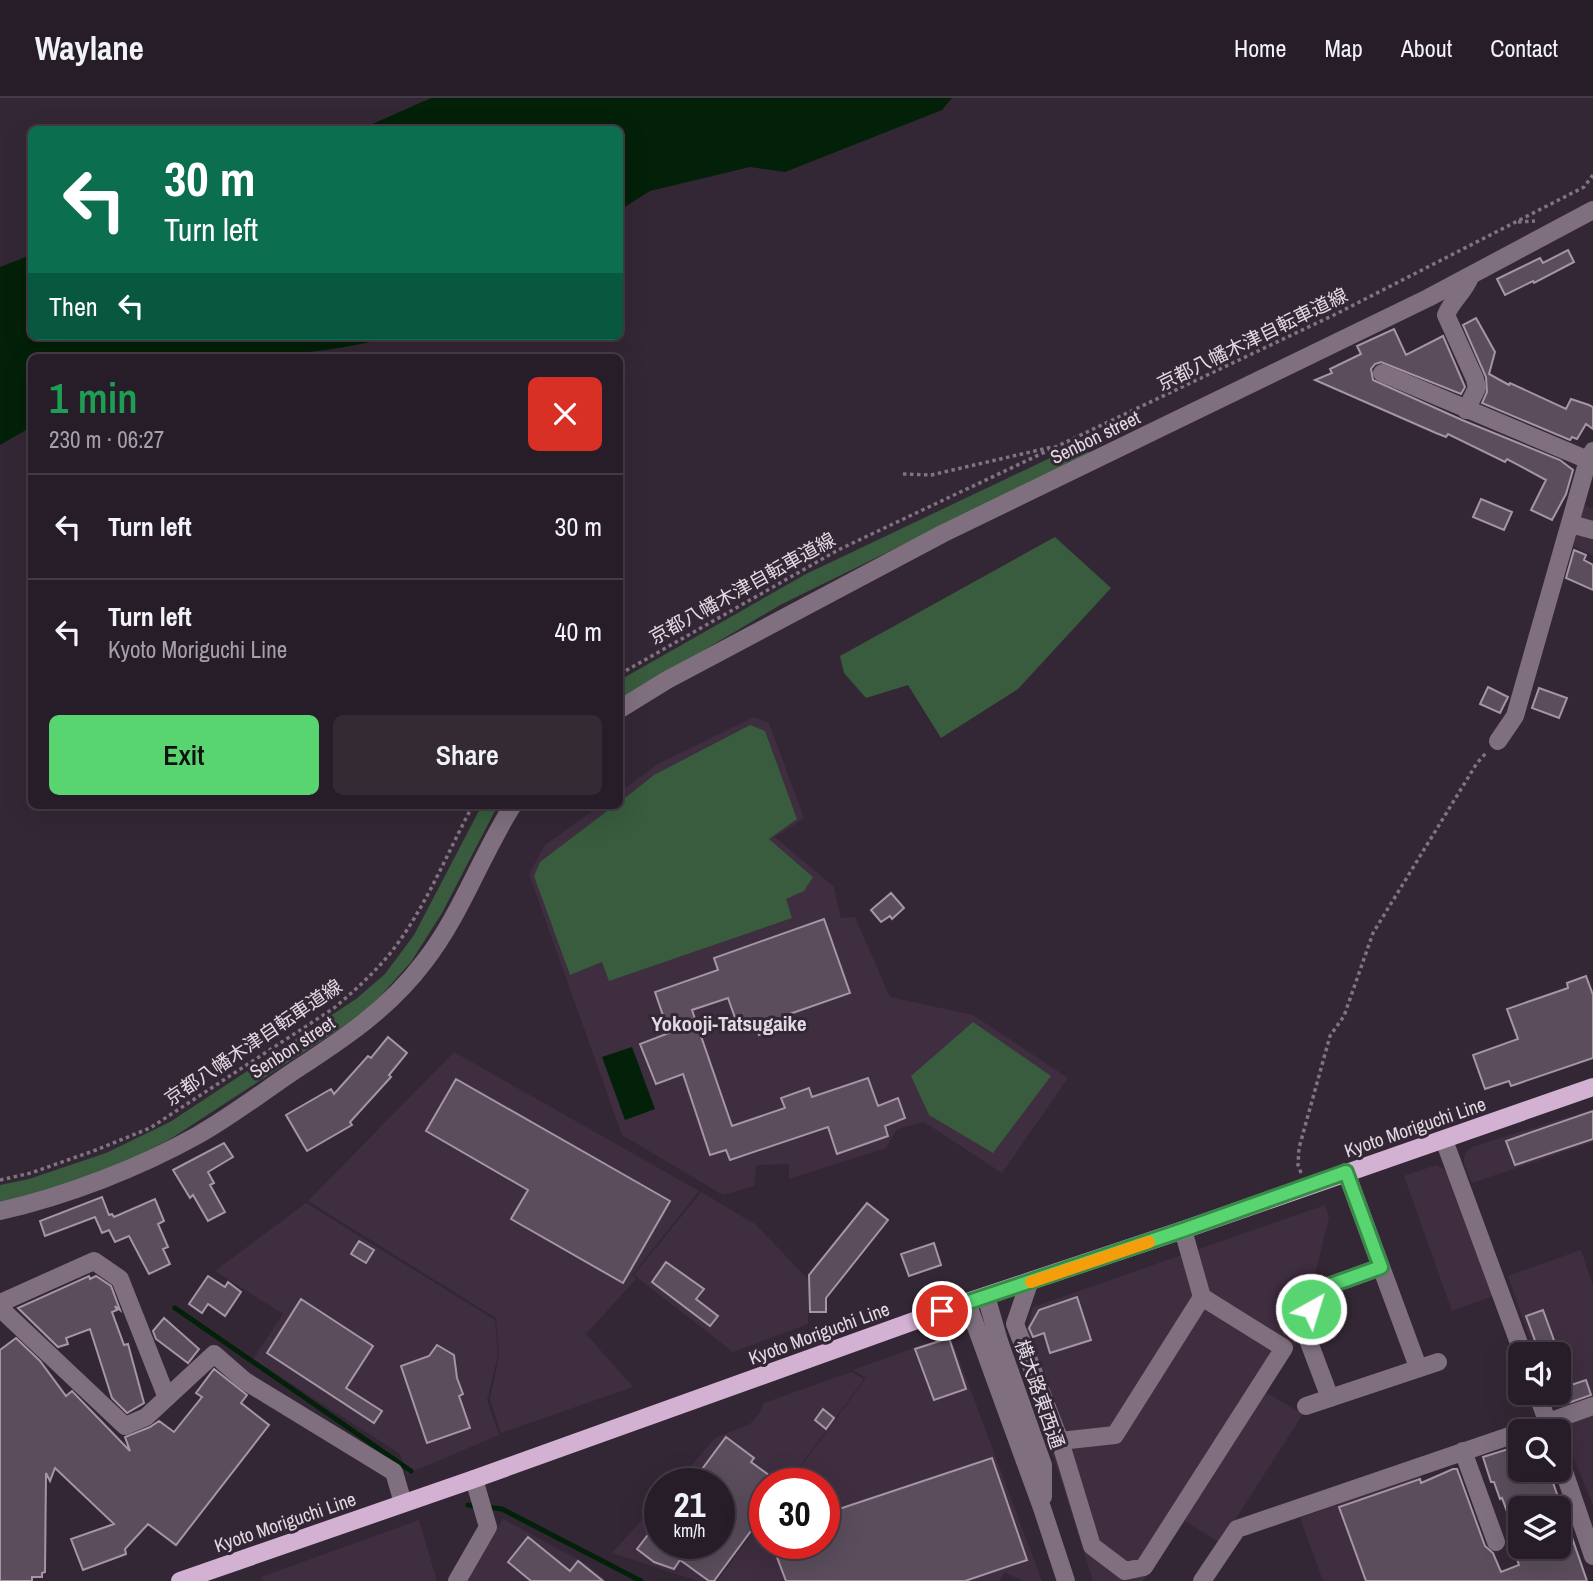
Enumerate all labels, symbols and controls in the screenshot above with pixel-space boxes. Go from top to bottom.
text: Waylane [35,26,144,70]
text: Home [1234,32,1286,64]
text: Map [1324,32,1363,64]
text: About [1401,32,1452,64]
text: Contact [1490,32,1558,64]
text: 30 m [164,145,256,211]
icon: left [49,154,140,245]
text: Turn left [164,208,258,251]
street label: 京都八幡木津自転車道線 [1152,282,1352,396]
icon: left [112,287,150,325]
text: Then [49,289,98,324]
text: 1 min [49,370,138,426]
button: close [528,377,602,451]
street label: Senbon street [1046,404,1145,470]
text: 230 m · 06:27 [49,424,164,455]
icon: left [49,508,87,546]
text: Turn left [108,509,192,544]
text: 30 m [555,509,602,544]
street label: 京都八幡木津自転車道線 [644,526,840,650]
text: Turn left [108,599,192,634]
icon: left [49,613,87,651]
text: 40 m [555,614,602,649]
text: Kyoto Moriguchi Line [108,634,287,665]
button: Exit [49,715,319,795]
button: Share [333,715,602,795]
street label: 京都八幡木津自転車道線 [159,973,347,1111]
street label: Senbon street [244,1009,340,1084]
district label: Yokooji-Tatsugaike [651,1009,807,1038]
street label: Kyoto Moriguchi Line [1341,1091,1489,1163]
position arrow [1274,1272,1348,1346]
pin [912,1281,972,1341]
icon: arrive [923,1292,961,1330]
street label: Kyoto Moriguchi Line [745,1295,893,1371]
street label: 横大路東西通 [1009,1336,1071,1452]
map controls [1508,1342,1571,1559]
button: sound [1508,1342,1571,1405]
button: search [1508,1419,1571,1482]
speed limit sign: 30 [749,1468,840,1559]
text: 21 [674,1481,705,1528]
street label: Kyoto Moriguchi Line [211,1486,359,1558]
button: layers [1508,1496,1571,1559]
text: km/h [674,1518,706,1543]

